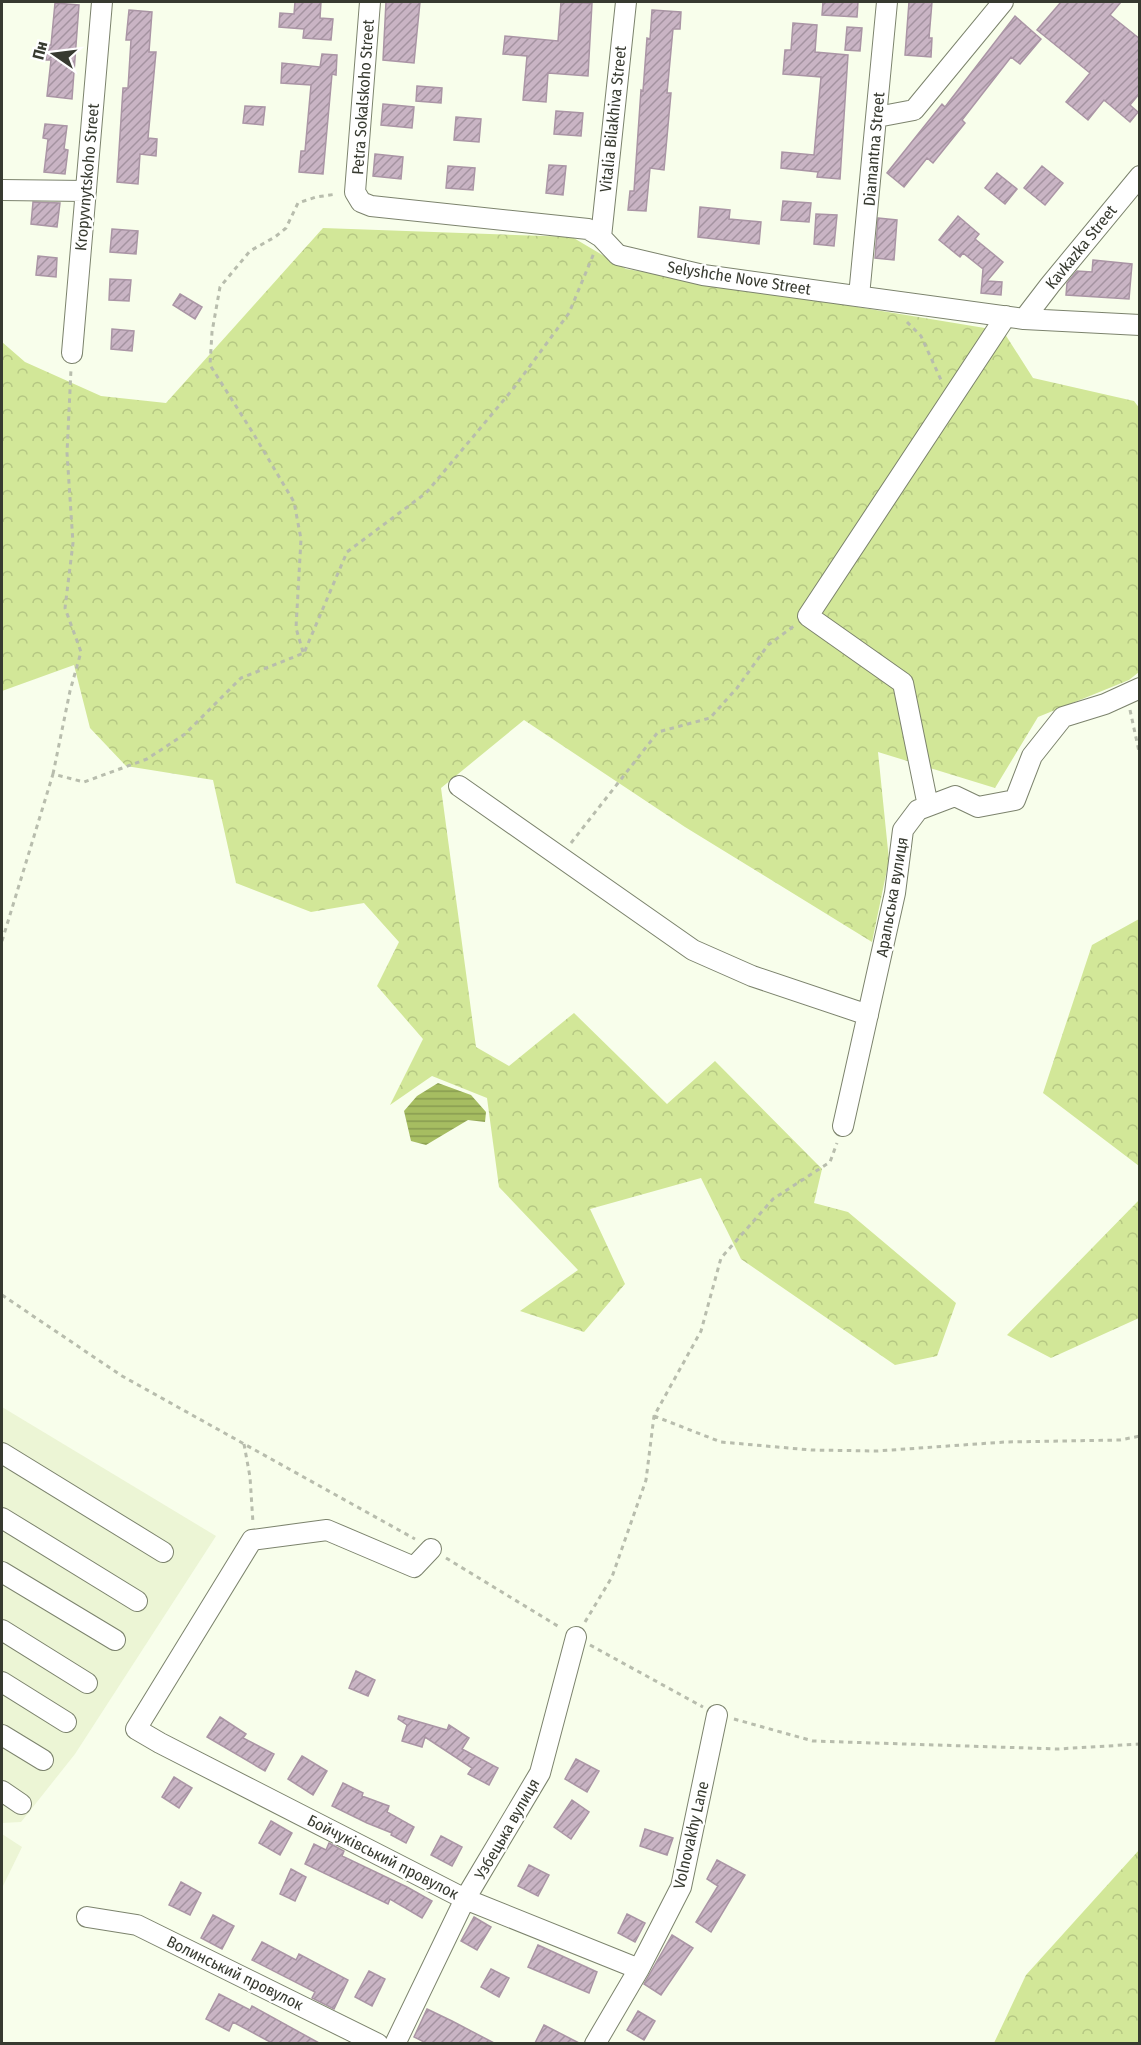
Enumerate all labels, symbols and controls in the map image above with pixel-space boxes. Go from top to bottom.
street label: Petra Sokalskoho Street [348,18,378,175]
north arrow [24,24,84,84]
text: Пн [29,39,51,62]
street label: Vitalia Bilakhiva Street [596,44,630,193]
street label: Diamantna Street [860,90,889,207]
street label: Kropyvnytskoho Street [71,102,103,252]
street label: Kavkazka Street [1041,201,1121,293]
street label: Selyshche Nove Street [666,257,813,299]
street label: Аральська вулиця [872,836,912,958]
street label: Узбецька вулиця [470,1775,544,1884]
street label: Volnovakhy Lane [669,1779,713,1891]
street label: Бойчуківський провулок [304,1811,462,1904]
street label: Волинський провулок [164,1932,307,2014]

